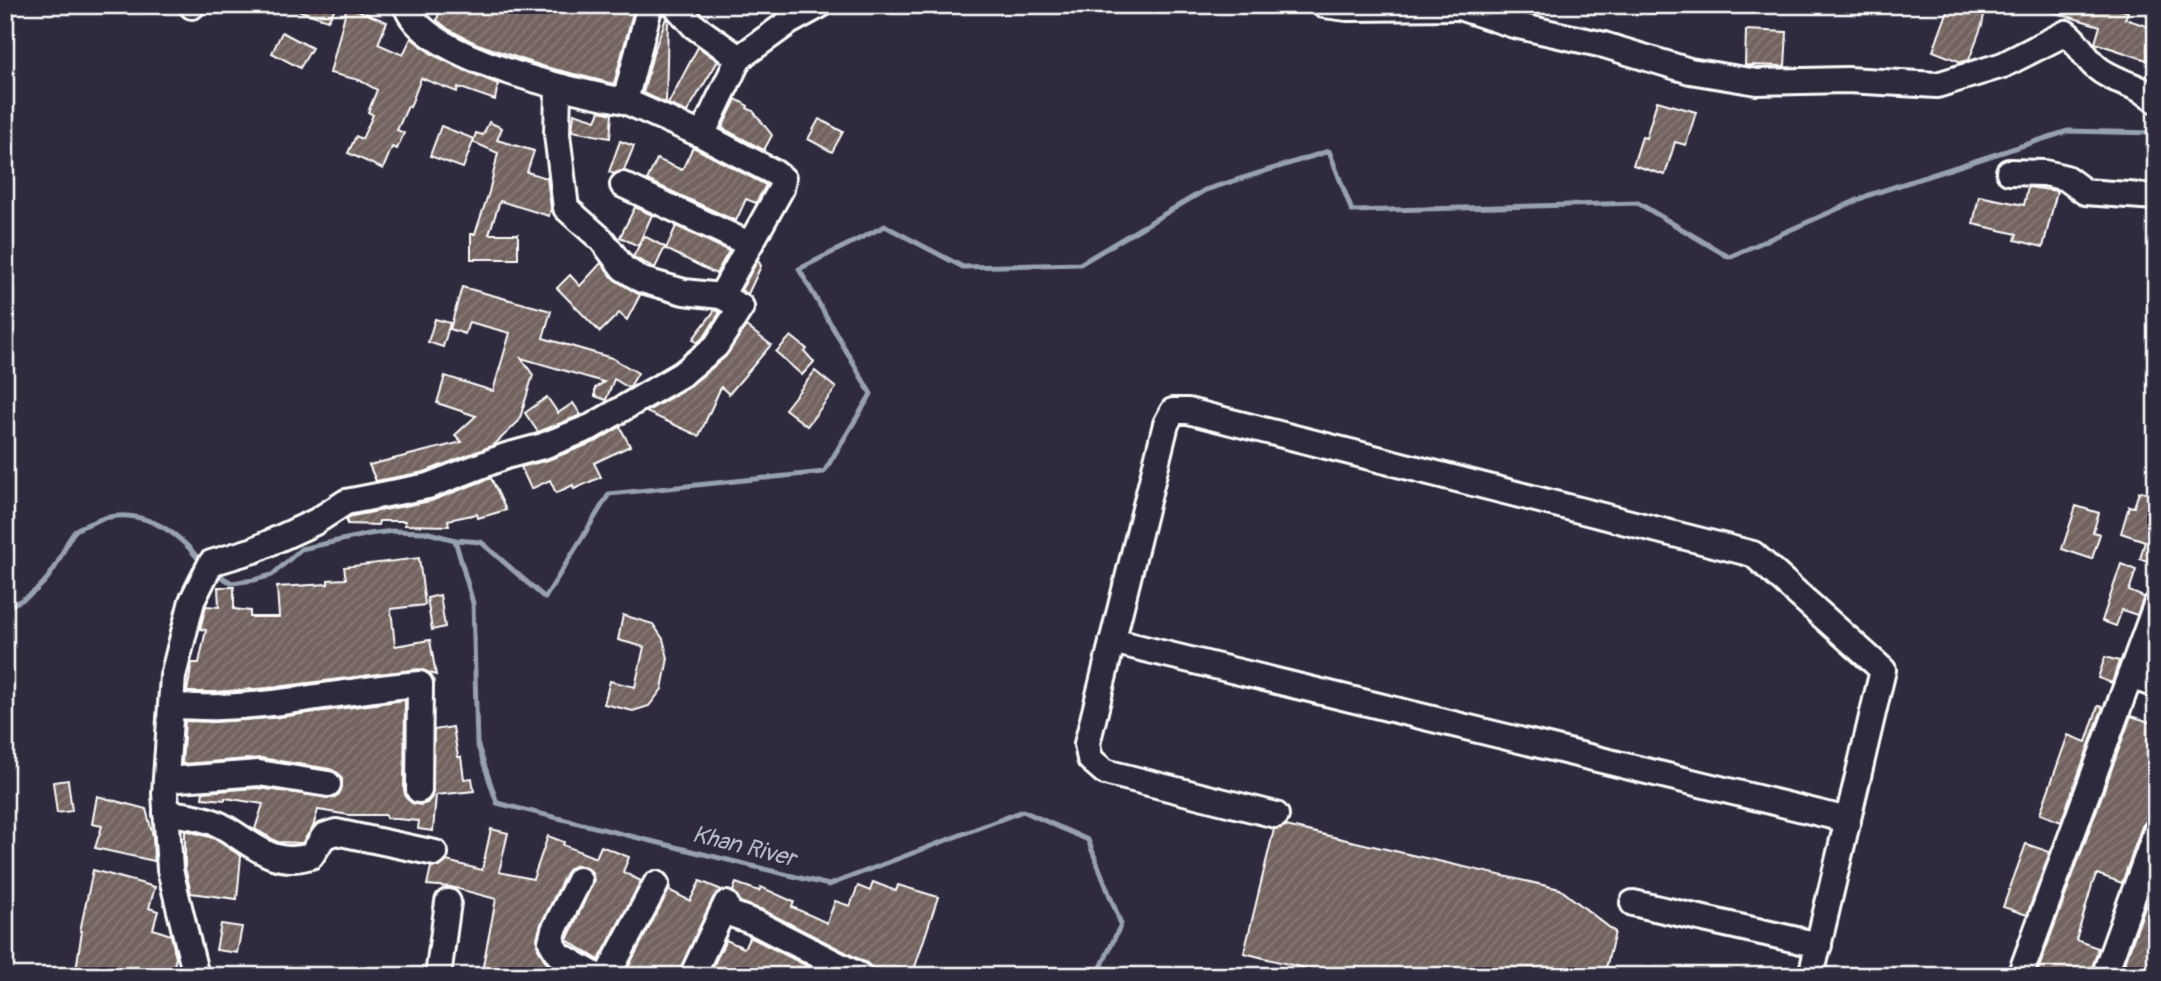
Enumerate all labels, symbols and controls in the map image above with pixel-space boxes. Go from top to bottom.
water label: Khan River [689,820,802,874]

